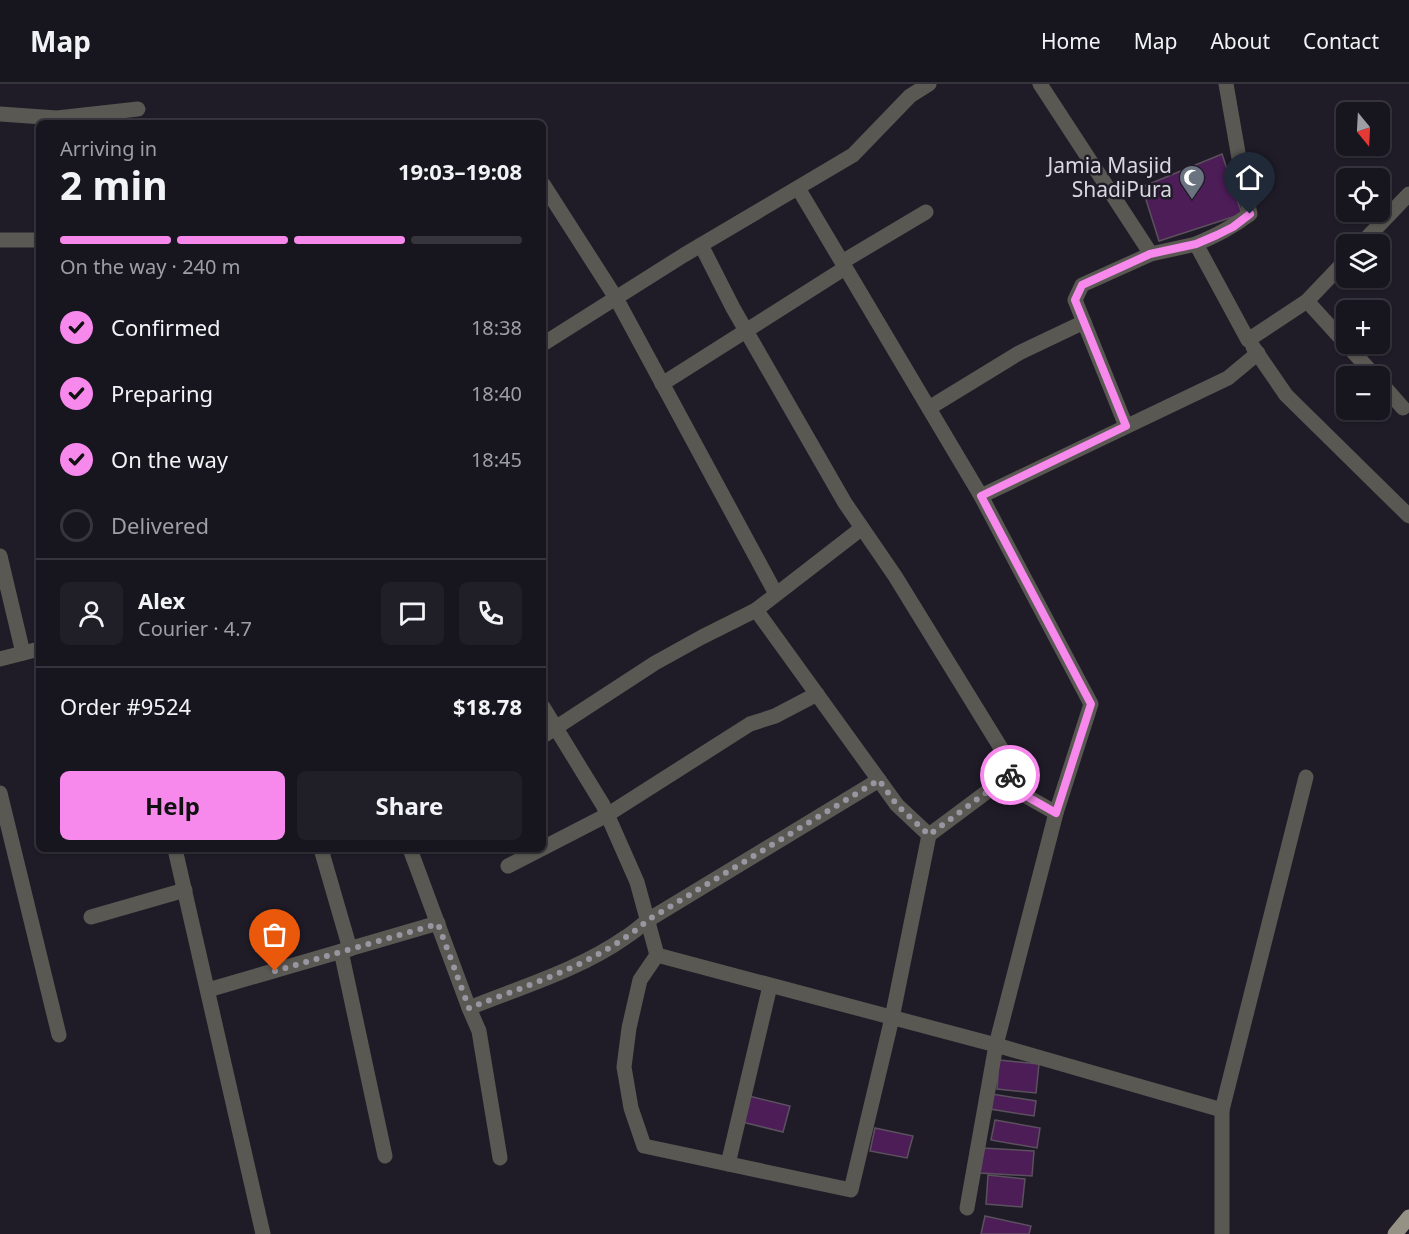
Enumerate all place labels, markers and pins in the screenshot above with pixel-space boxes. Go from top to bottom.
place label: Jamia Masjid ShadiPura [1046,151,1172,203]
pin [1224,152,1275,214]
mosque icon: Jamia Masjid ShadiPura [1177,163,1207,201]
pin [249,909,300,971]

